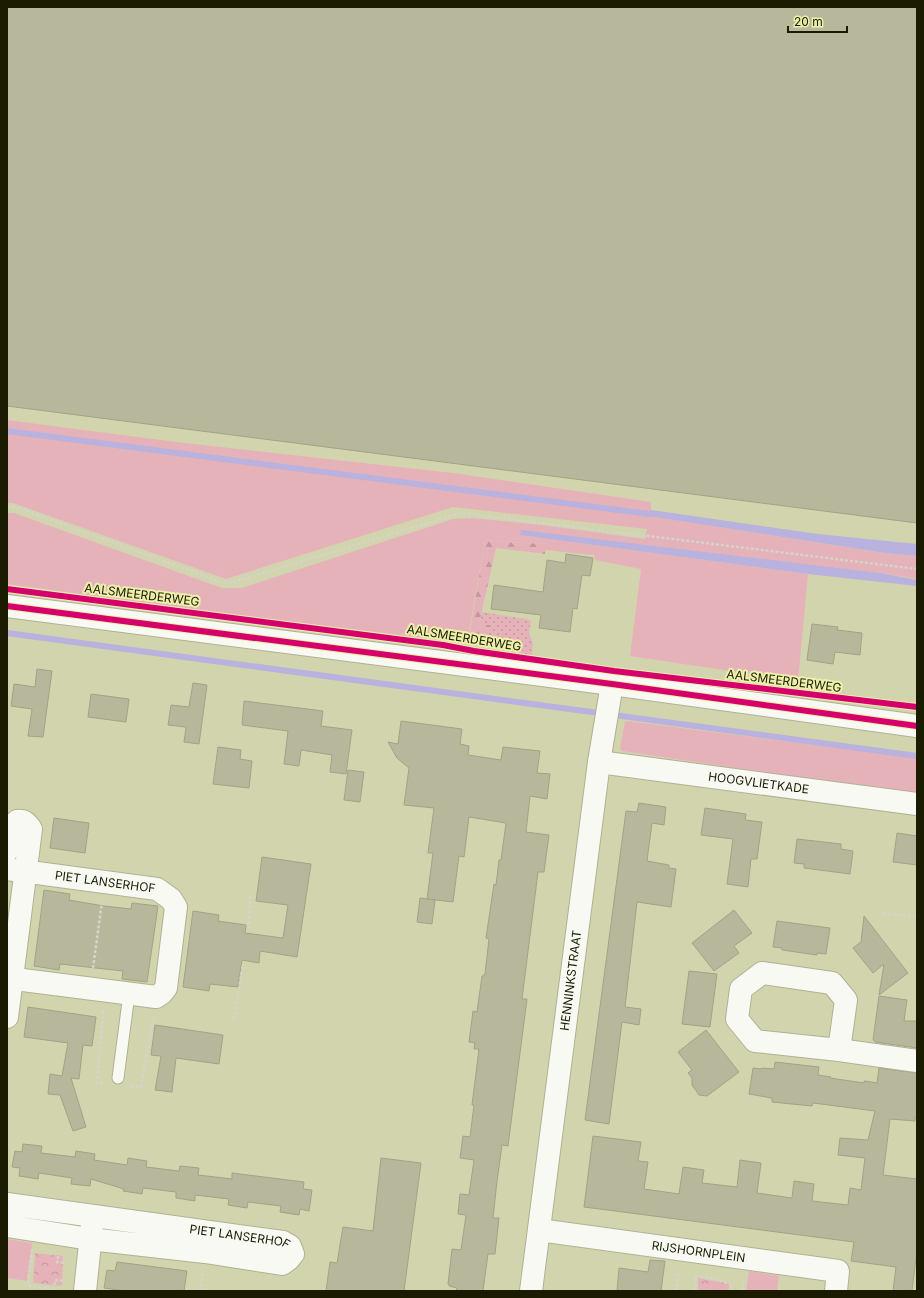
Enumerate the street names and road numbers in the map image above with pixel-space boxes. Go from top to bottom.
street label: AALSMEERDERWEG [84,580,200,609]
street label: AALSMEERDERWEG [406,621,522,654]
street label: AALSMEERDERWEG [726,666,842,695]
street label: HOOGVLIETKADE [707,769,810,797]
street label: PIET LANSERHOF [54,867,156,896]
street label: HENNINKSTRAAT [557,929,584,1032]
street label: PIET LANSERHOF [189,1221,293,1252]
street label: RIJSHORNPLEIN [651,1238,746,1265]

